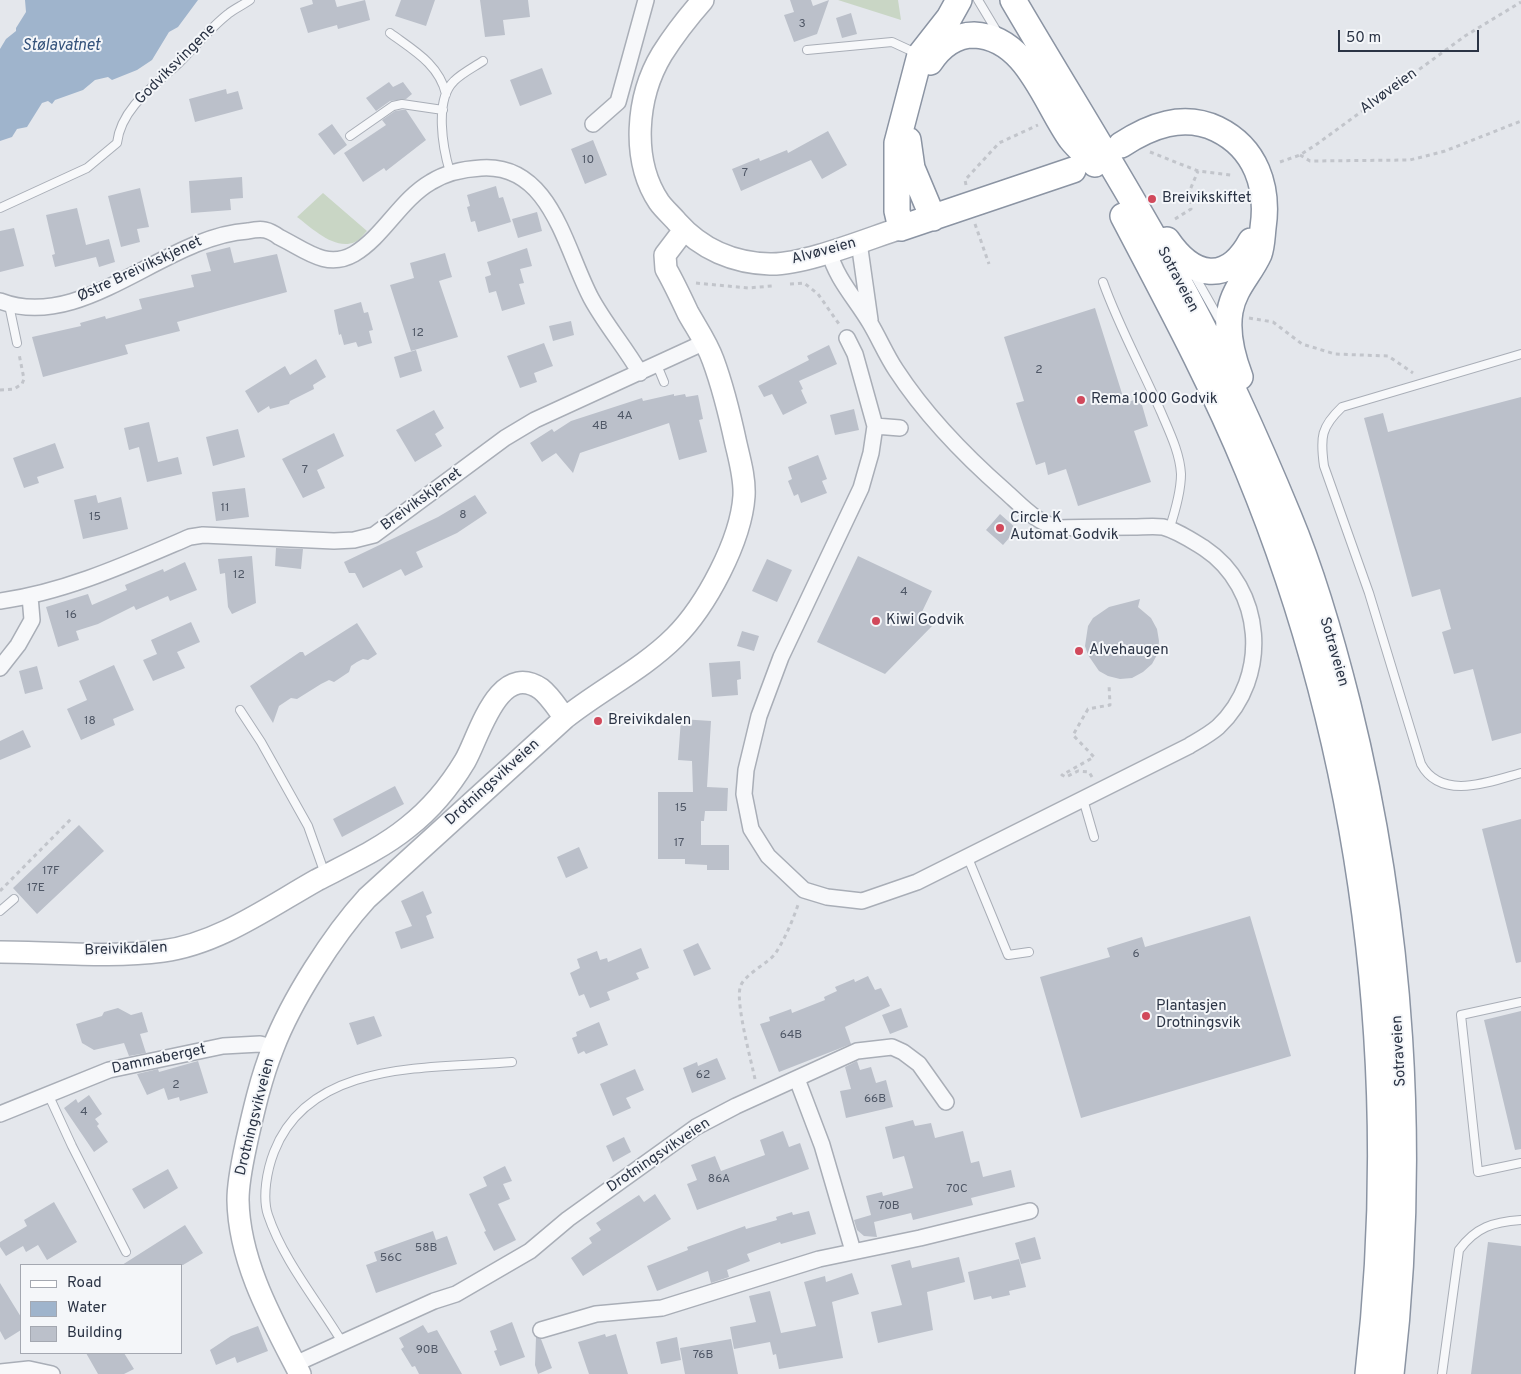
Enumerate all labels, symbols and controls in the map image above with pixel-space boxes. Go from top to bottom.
house number: 3 [798,18,806,32]
scale bar [1341,20,1482,52]
street label: Godviksvingene [132,21,220,109]
text: 50 m [1346,29,1381,48]
water label: Stølavatnet [22,37,100,57]
street label: Alvøveien [1357,65,1421,119]
house number: 10 [582,154,594,168]
house number: 7 [742,167,748,181]
place label: Breivikskiftet [1162,190,1251,208]
marker: Breivikskiftet [1146,193,1158,205]
street label: Østre Breivikskjenet [75,233,205,307]
street label: Alvøveien [790,235,858,269]
street label: Sotraveien [1152,244,1202,316]
house number: 12 [412,327,424,341]
house number: 2 [1035,364,1043,378]
place label: Rema 1000 Godvik [1091,391,1218,409]
marker: Rema 1000 Godvik [1075,394,1087,406]
house number: 4A [617,410,633,424]
house number: 4B [592,420,608,434]
house number: 7 [302,464,308,478]
street label: Breivikskjenet [378,465,466,535]
house number: 11 [221,502,229,516]
house number: 8 [459,509,467,523]
place label: Circle K Automat Godvik [1010,510,1119,545]
house number: 15 [89,511,101,525]
marker: Circle K Automat Godvik [994,522,1006,534]
house number: 12 [233,569,245,583]
house number: 4 [900,586,908,600]
house number: 16 [65,609,77,623]
place label: Kiwi Godvik [886,612,965,630]
marker: Kiwi Godvik [870,615,882,627]
street label: Sotraveien [1314,615,1352,689]
place label: Alvehaugen [1089,642,1169,660]
marker: Alvehaugen [1073,645,1085,657]
place label: Breivikdalen [608,712,691,730]
house number: 18 [84,715,96,729]
marker: Breivikdalen [592,715,604,727]
street label: Drotningsvikveien [442,736,544,830]
house number: 15 [675,802,687,816]
house number: 17 [674,837,684,851]
house number: 17F [42,865,60,879]
house number: 17E [27,882,45,896]
street label: Breivikdalen [84,940,168,960]
house number: 6 [1132,948,1140,962]
place label: Plantasjen Drotningsvik [1156,998,1241,1033]
marker: Plantasjen Drotningsvik [1140,1010,1152,1022]
street label: Sotraveien [1389,1015,1411,1087]
house number: 64B [780,1029,802,1043]
street label: Dammaberget [110,1041,208,1079]
street label: Drotningsvikveien [233,1056,279,1178]
house number: 62 [696,1069,710,1083]
house number: 2 [172,1079,180,1093]
house number: 66B [864,1093,886,1107]
house number: 4 [80,1106,88,1120]
street label: Drotningsvikveien [604,1115,714,1197]
house number: 86A [708,1173,730,1187]
house number: 70C [946,1183,968,1197]
house number: 70B [878,1200,900,1214]
house number: 58B [415,1242,437,1256]
house number: 56C [380,1252,402,1266]
legend [20,1264,182,1354]
text: Road [67,1274,102,1293]
text: Water [67,1299,106,1318]
text: Building [67,1324,122,1343]
house number: 90B [416,1344,438,1358]
house number: 76B [693,1349,713,1363]

